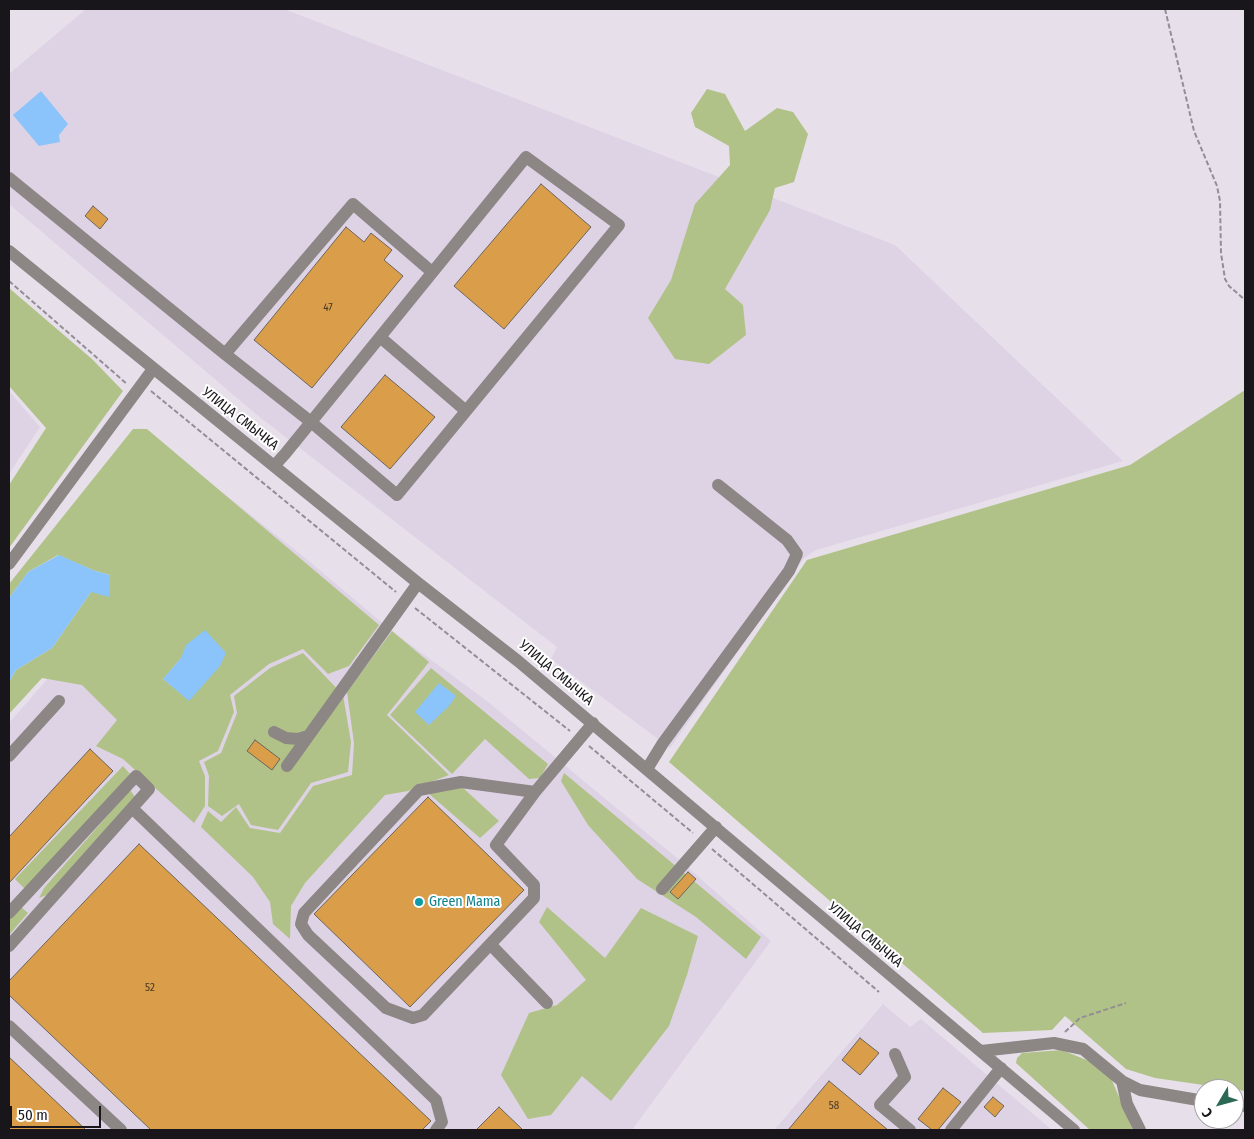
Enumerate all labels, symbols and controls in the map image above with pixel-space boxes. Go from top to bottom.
house number: 47 [323,301,333,315]
street label: УЛИЦА СМЫЧКА [198,384,282,454]
street label: УЛИЦА СМЫЧКА [515,637,597,709]
place label: Green Mama [429,894,500,910]
marker: Green Mama [413,896,425,908]
street label: УЛИЦА СМЫЧКА [824,899,906,971]
house number: 52 [145,981,155,995]
north arrow [1194,1079,1244,1129]
scale bar [12,1096,104,1128]
house number: 58 [829,1099,839,1113]
text: С [1198,1105,1216,1121]
text: 50 m [18,1106,48,1124]

